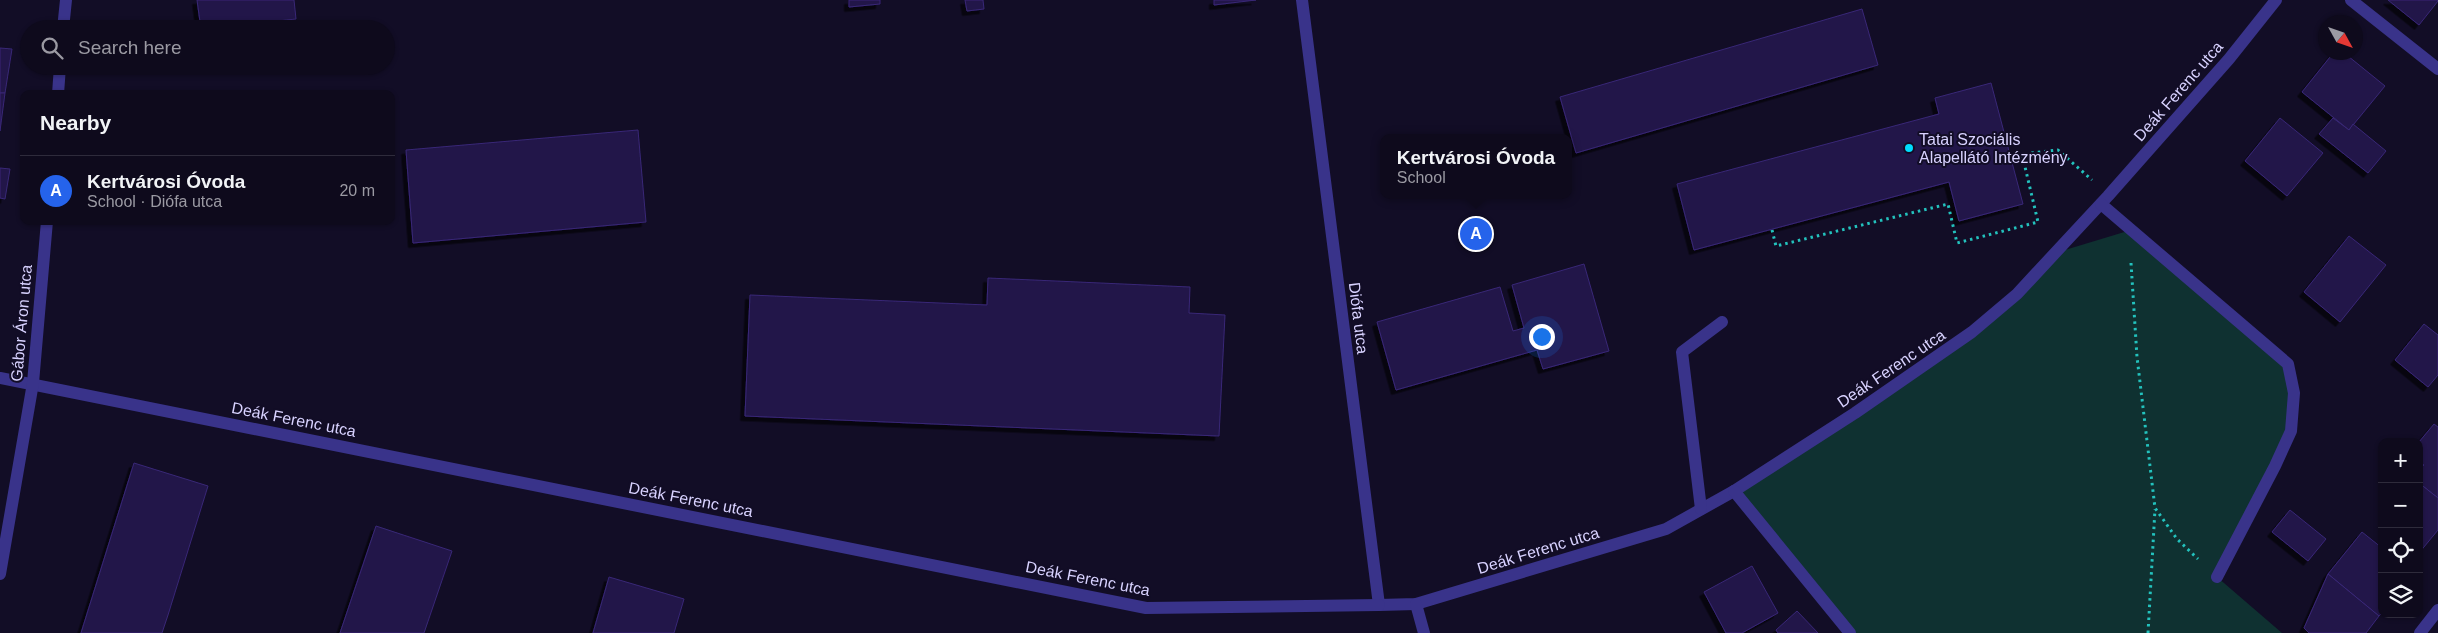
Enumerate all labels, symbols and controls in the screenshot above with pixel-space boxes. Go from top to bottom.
north arrow [2318,15,2363,60]
search box [20,20,395,75]
icon: search [38,34,66,62]
text: Search here [78,37,182,58]
street label: Deák Ferenc utca [2131,38,2226,145]
text: Nearby [40,111,111,134]
place label: Tatai Szociális Alapellátó Intézmény [1919,131,2068,166]
popup [1380,134,1572,199]
marker: Tatai Szociális Alapellátó Intézmény [1903,142,1915,154]
text: Kertvárosi Óvoda [1397,147,1555,168]
text: School [1397,169,1446,186]
text: Kertvárosi Óvoda [87,171,245,192]
text: A [50,182,62,199]
text: 20 m [339,182,375,199]
text: School · Diófa utca [87,193,222,210]
pin: A [1460,215,1492,253]
street label: Gábor Áron utca [7,264,35,382]
street label: Diófa utca [1346,281,1371,355]
your location [1529,324,1555,350]
street label: Deák Ferenc utca [1834,326,1948,411]
street label: Deák Ferenc utca [230,399,358,440]
map controls [2378,438,2423,618]
button: + [2378,438,2423,483]
street label: Deák Ferenc utca [627,479,755,520]
button: − [2378,483,2423,528]
street label: Deák Ferenc utca [1475,524,1601,577]
button: locate [2378,528,2423,573]
street label: Deák Ferenc utca [1024,558,1152,599]
button: layers [2378,573,2423,618]

